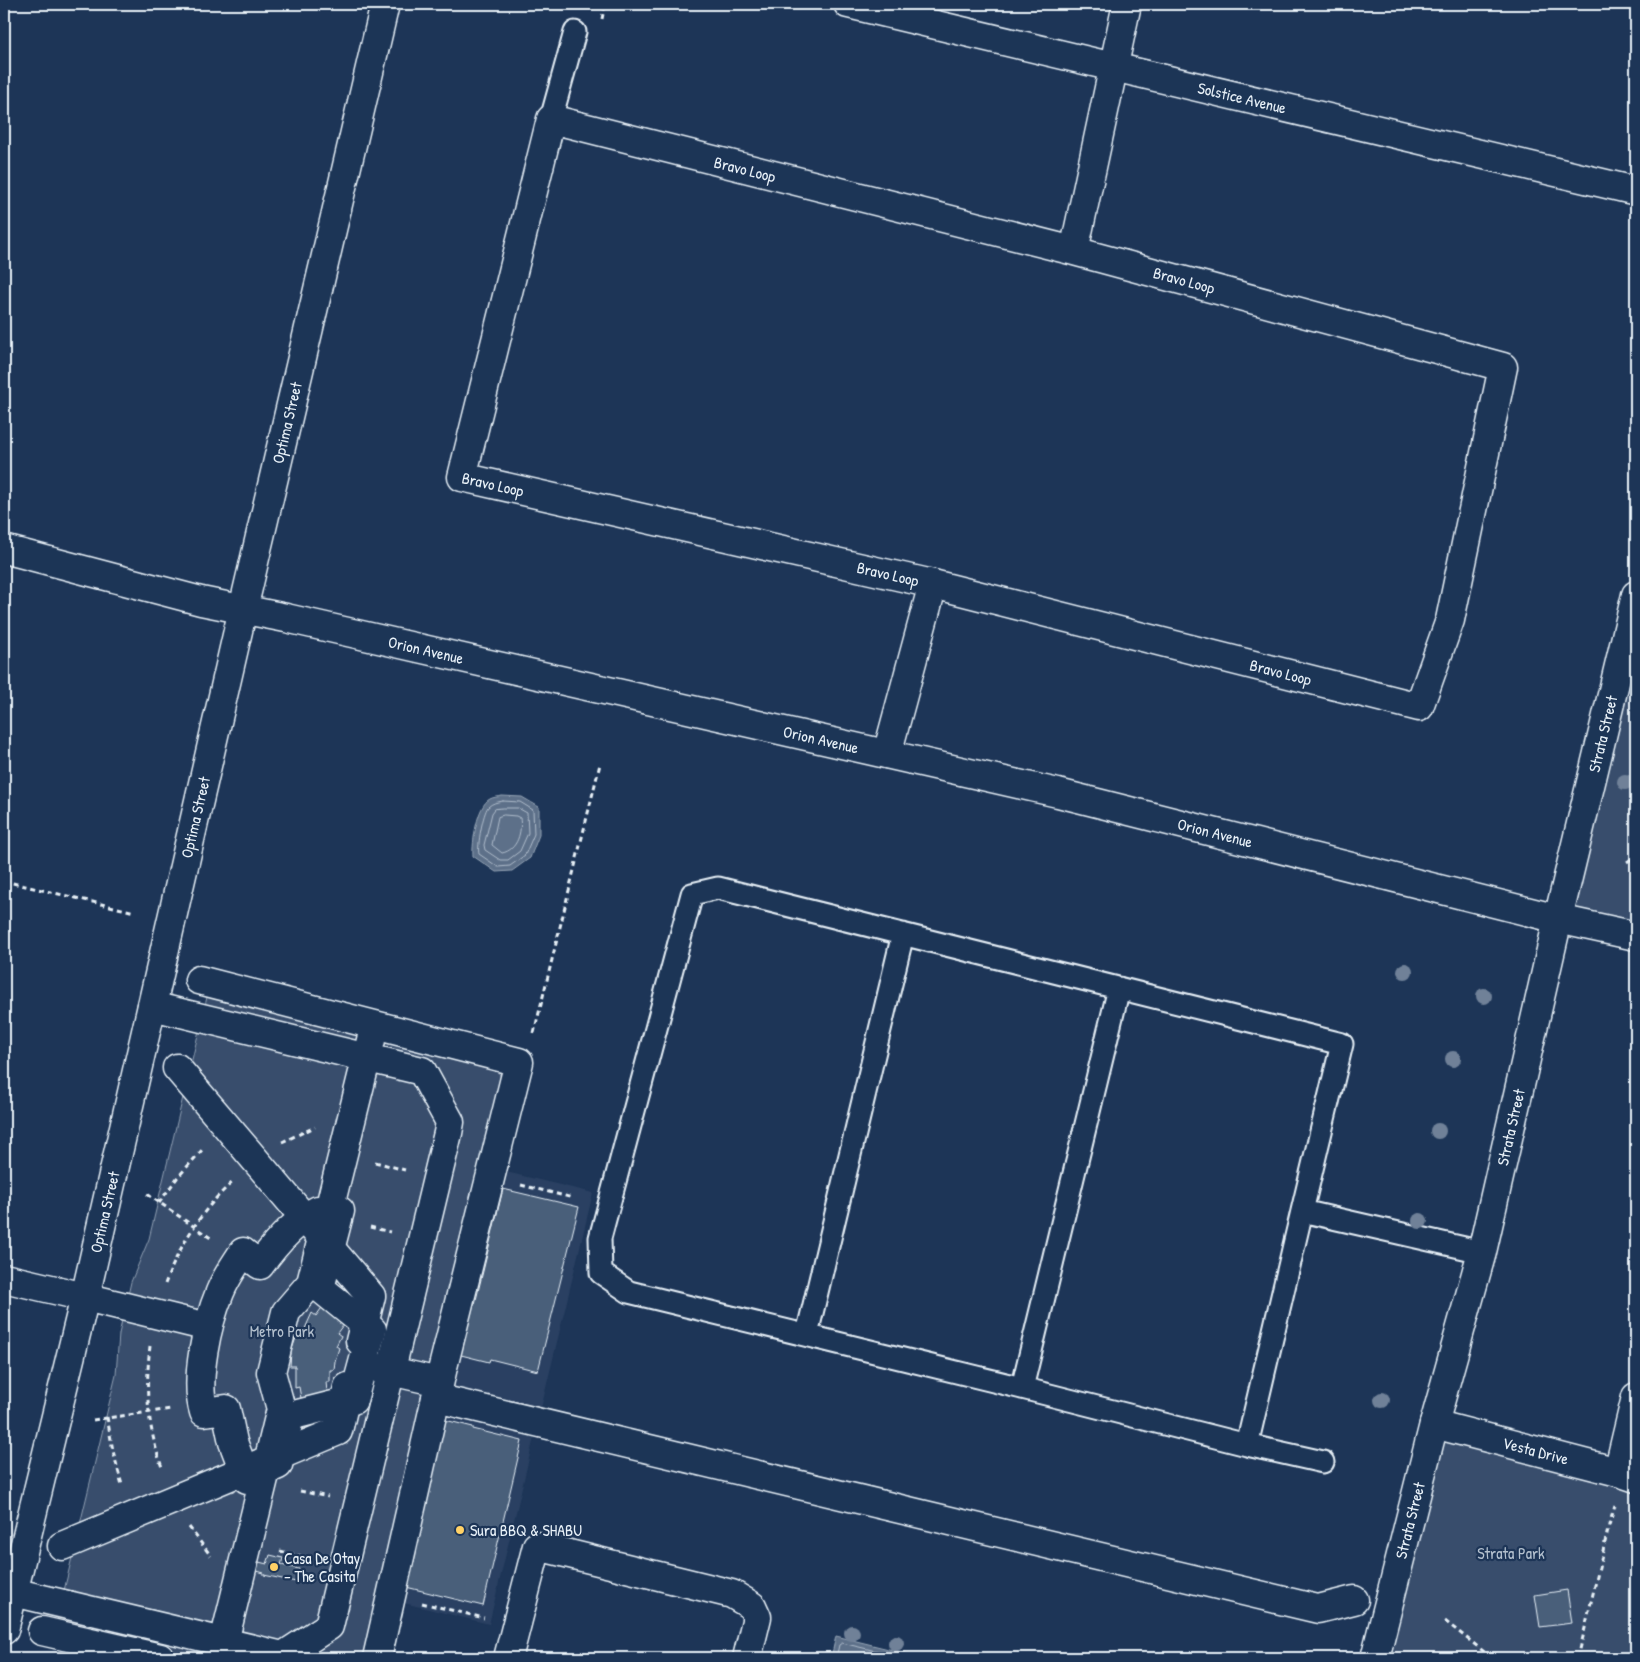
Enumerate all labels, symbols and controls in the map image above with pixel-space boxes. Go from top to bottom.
street label: Solstice Avenue [1196,76,1289,119]
street label: Bravo Loop [712,151,778,187]
street label: Bravo Loop [1151,261,1217,299]
street label: Optima Street [267,379,307,466]
street label: Bravo Loop [460,466,526,502]
street label: Bravo Loop [855,556,921,591]
street label: Orion Avenue [386,631,466,669]
street label: Bravo Loop [1248,654,1314,690]
street label: Strata Street [1583,693,1623,774]
street label: Orion Avenue [781,720,861,759]
street label: Optima Street [175,774,215,860]
street label: Orion Avenue [1175,813,1256,853]
street label: Strata Street [1491,1086,1530,1168]
street label: Optima Street [85,1169,125,1255]
park label: Metro Park [250,1320,315,1342]
street label: Vesta Drive [1500,1431,1571,1470]
street label: Strata Street [1390,1479,1430,1561]
place label: Sura BBQ & SHABU [470,1519,582,1541]
marker: Sura BBQ & SHABU [454,1524,466,1536]
park label: Strata Park [1477,1542,1545,1564]
place label: Casa De Otay – The Casita [284,1547,360,1587]
marker: Casa De Otay – The Casita [268,1561,280,1573]

